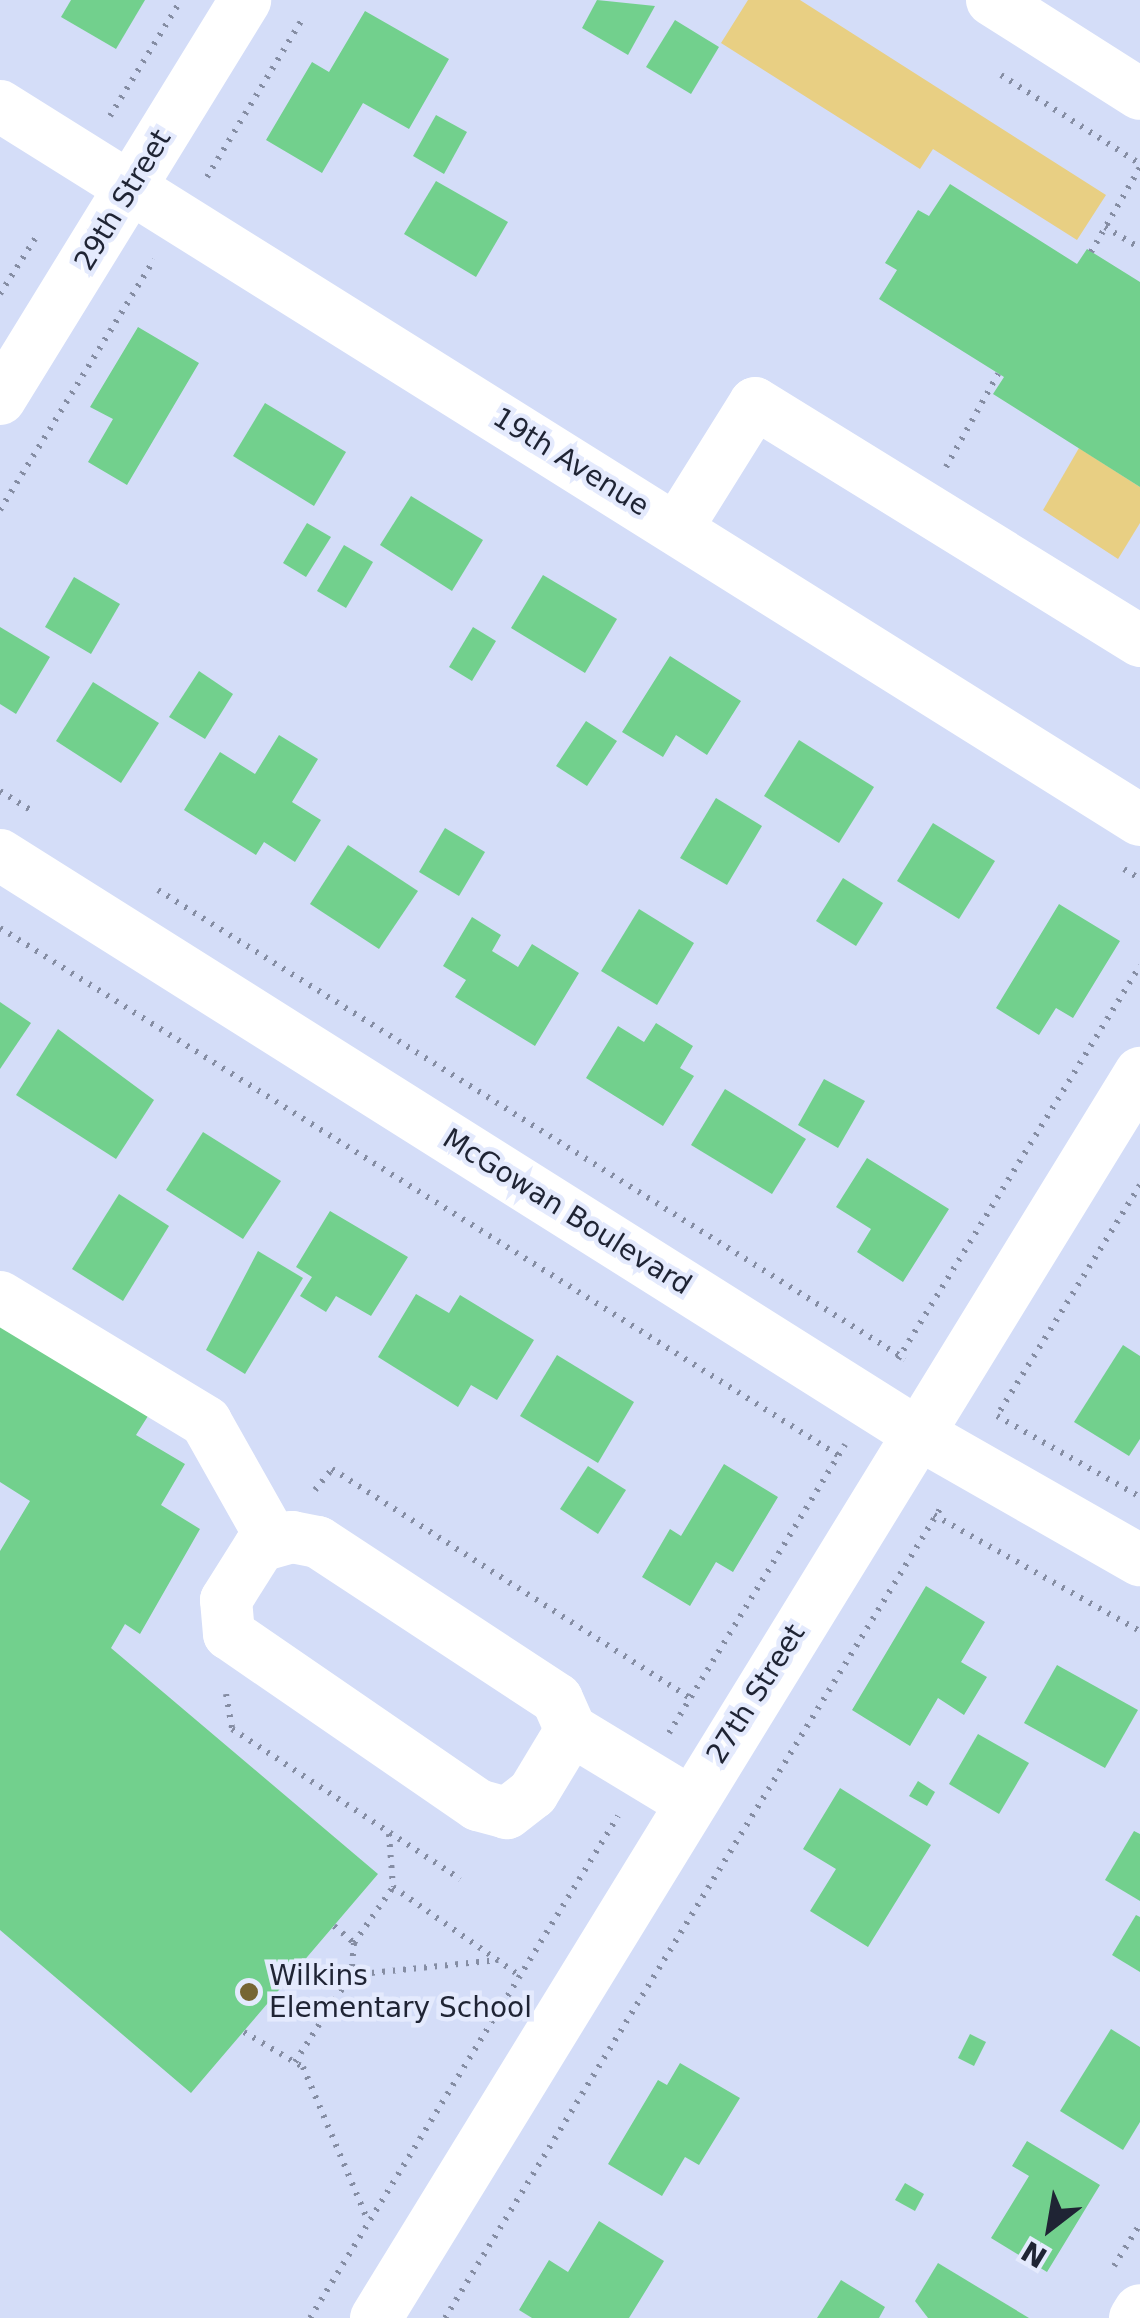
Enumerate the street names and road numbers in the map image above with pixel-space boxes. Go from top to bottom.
street label: 29th Street [68,123,178,277]
street label: 19th Avenue [487,401,655,523]
street label: McGowan Boulevard [437,1122,697,1302]
street label: 27th Street [700,1618,812,1770]

